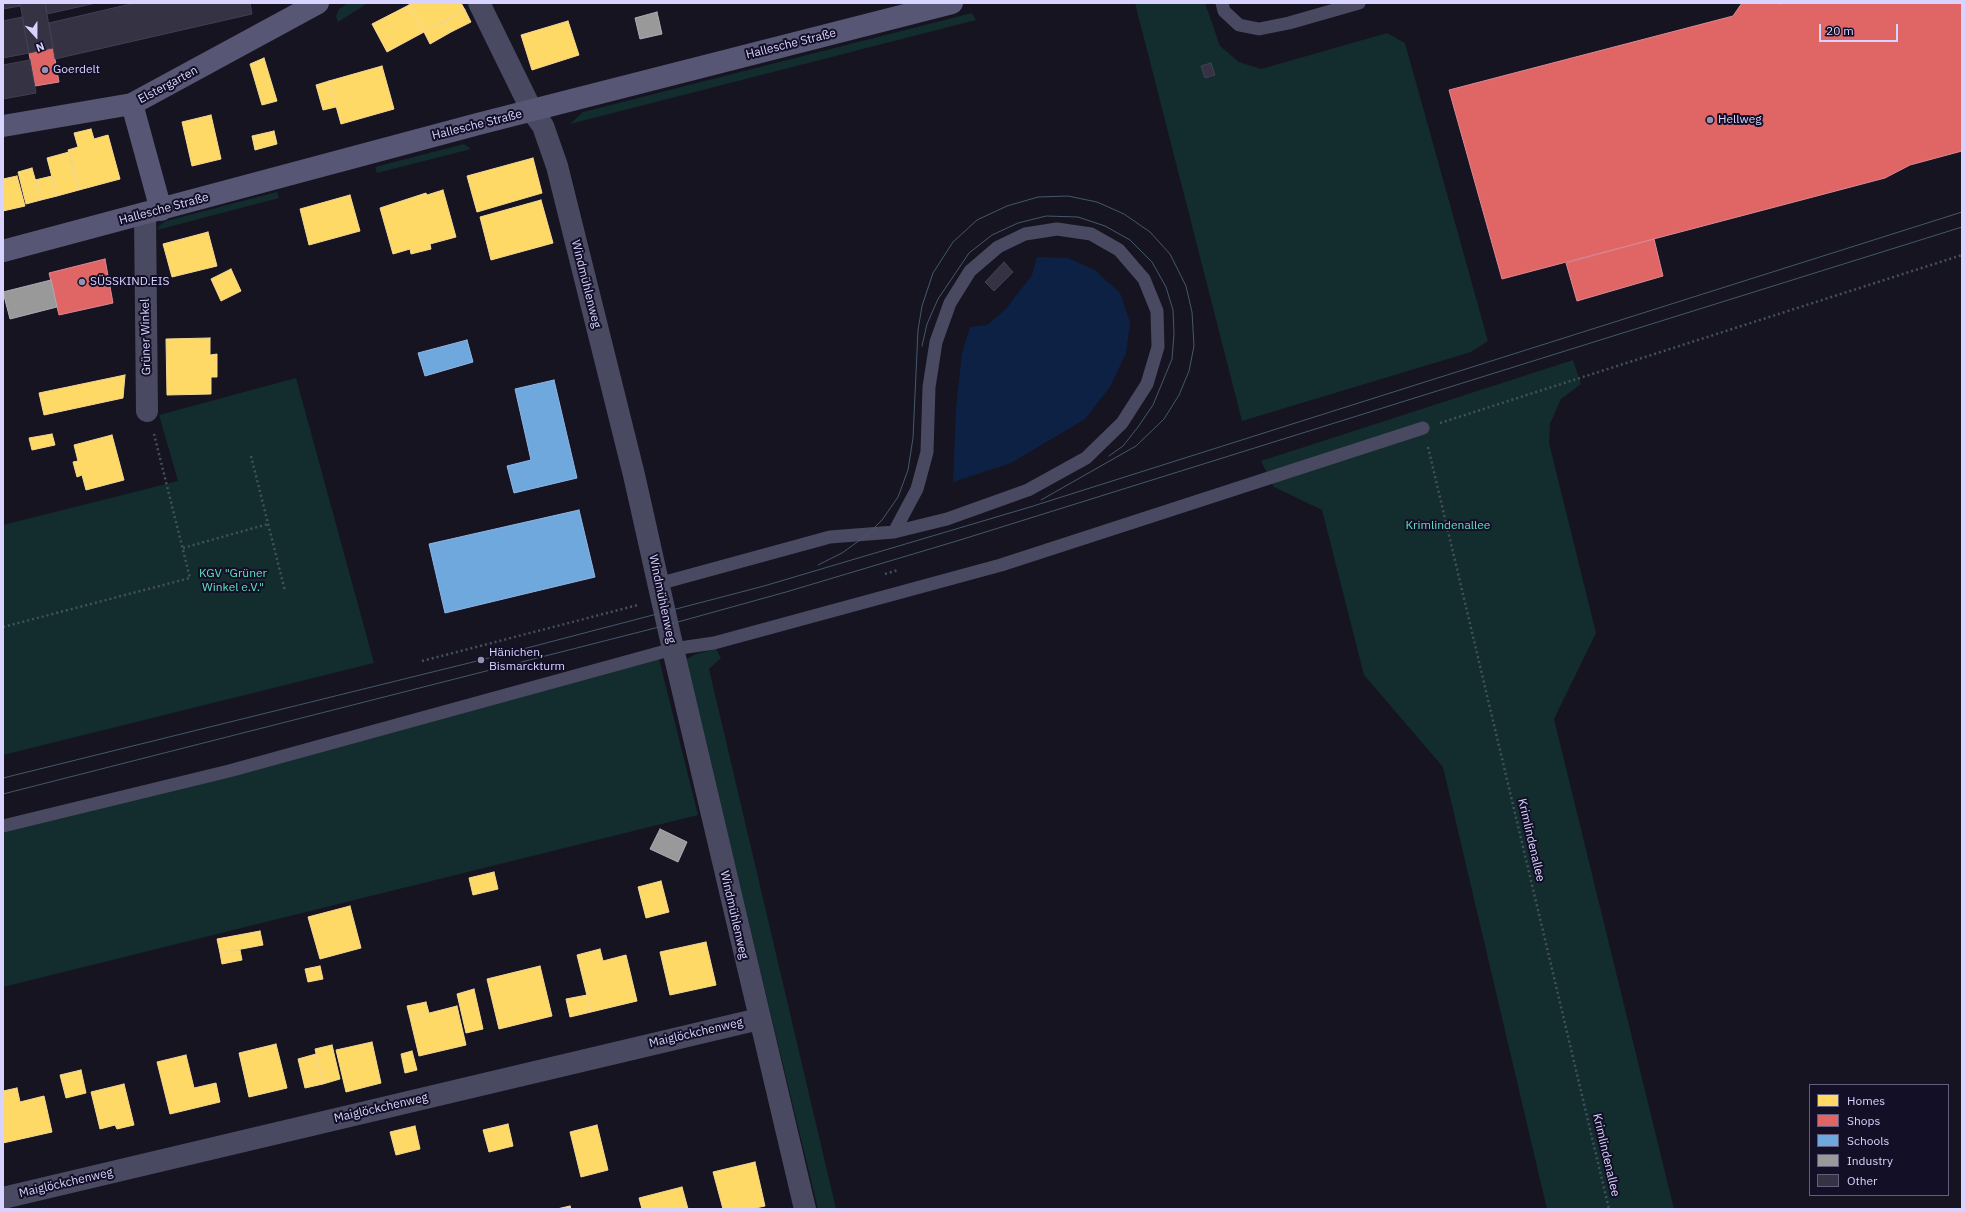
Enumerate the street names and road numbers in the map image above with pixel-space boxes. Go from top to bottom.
street label: Hallesche Straße [744,26,838,62]
street label: Elstergarten [136,63,200,107]
street label: Hallesche Straße [430,107,524,143]
street label: Hallesche Straße [118,190,210,228]
street label: Windmühlenweg [568,238,604,330]
street label: Grüner Winkel [138,299,154,375]
street label: Windmühlenweg [646,553,678,645]
street label: Krimlindenallee [1514,797,1548,883]
street label: Windmühlenweg [717,869,751,961]
street label: Maiglöckchenweg [648,1015,744,1051]
street label: Maiglöckchenweg [333,1090,429,1126]
street label: Krimlindenallee [1589,1112,1623,1198]
street label: Maiglöckchenweg [18,1165,114,1201]

